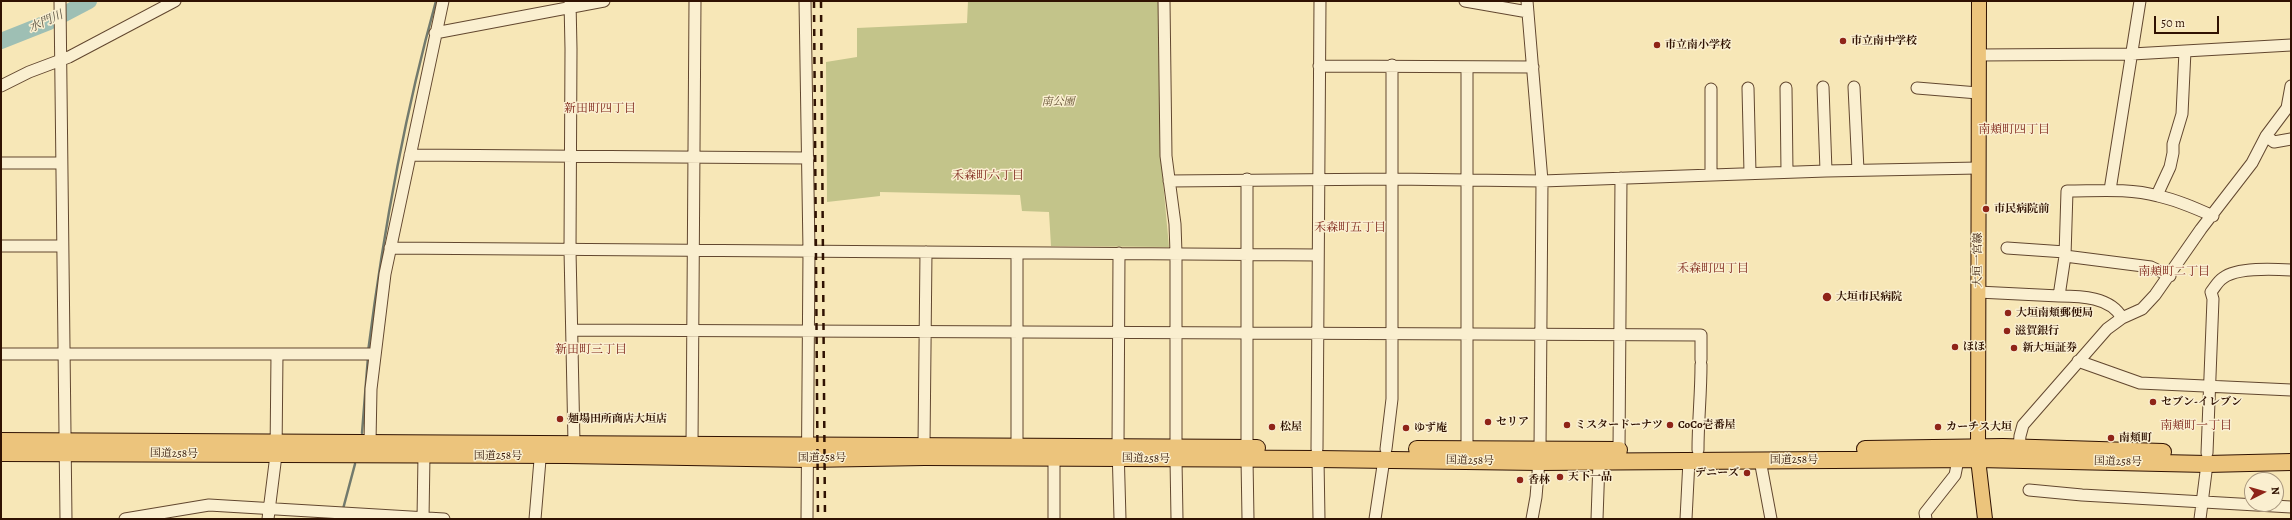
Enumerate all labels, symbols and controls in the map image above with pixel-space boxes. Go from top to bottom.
water label: 水門川 [27,8,65,36]
scale bar [2156,8,2221,34]
text: 50 m [2161,15,2185,31]
place label: 市立南中学校 [1851,34,1917,48]
marker: 市立南中学校 [1838,36,1848,46]
place label: 市立南小学校 [1665,38,1731,52]
marker: 市立南小学校 [1652,40,1662,50]
park label: 南公園 [1042,95,1074,109]
district label: 新田町四丁目 [564,102,636,116]
district label: 南頬町四丁目 [1978,123,2050,137]
district label: 禾森町六丁目 [952,169,1024,183]
place label: 市民病院前 [1994,202,2049,216]
marker: 市民病院前 [1981,204,1991,214]
district label: 禾森町五丁目 [1314,221,1386,235]
street label: 大垣一宮線 [1971,233,1985,287]
district label: 禾森町四丁目 [1677,262,1749,276]
district label: 南頬町二丁目 [2138,265,2210,279]
place label: 大垣市民病院 [1836,290,1902,304]
marker: 大垣市民病院 [1821,291,1833,303]
place label: 大垣南頬郵便局 [2016,306,2093,320]
marker: 大垣南頬郵便局 [2003,308,2013,318]
place label: 滋賀銀行 [2015,324,2059,338]
marker: 滋賀銀行 [2002,326,2012,336]
place label: ほほ [1963,340,1985,354]
place label: 新大垣証券 [2022,341,2077,355]
marker: ほほ [1950,342,1960,352]
district label: 新田町三丁目 [555,343,627,357]
marker: 新大垣証券 [2009,343,2019,353]
place label: セブン-イレブン [2161,395,2242,409]
marker: セブン-イレブン [2148,397,2158,407]
place label: 麺場田所商店大垣店 [568,412,667,426]
marker: 麺場田所商店大垣店 [555,414,565,424]
place label: セリア [1496,415,1529,429]
marker: セリア [1483,417,1493,427]
place label: ミスタードーナツ [1575,418,1663,432]
place label: CoCo壱番屋 [1678,418,1736,432]
district label: 南頬町一丁目 [2160,419,2232,433]
place label: 松屋 [1280,420,1302,434]
marker: ミスタードーナツ [1562,420,1572,430]
marker: CoCo壱番屋 [1665,420,1675,430]
place label: カーチス大垣 [1946,420,2012,434]
place label: ゆず庵 [1414,421,1447,435]
marker: 松屋 [1267,422,1277,432]
marker: カーチス大垣 [1933,422,1943,432]
marker: ゆず庵 [1401,423,1411,433]
place label: 南頬町 [2119,431,2152,445]
marker: 南頬町 [2106,433,2116,443]
street label: 国道258号 [150,447,198,461]
street label: 国道258号 [474,449,522,463]
street label: 国道258号 [798,451,846,465]
street label: 国道258号 [1122,452,1170,466]
street label: 国道258号 [1770,453,1818,467]
street label: 国道258号 [1446,454,1494,468]
street label: 国道258号 [2094,455,2142,469]
place label: デニーズ [1695,466,1739,480]
marker: デニーズ [1742,468,1752,478]
place label: 天下一品 [1568,470,1612,484]
marker: 天下一品 [1555,472,1565,482]
north arrow [2244,472,2284,512]
place label: 香林 [1528,473,1550,487]
marker: 香林 [1515,475,1525,485]
text: N [2268,486,2283,496]

